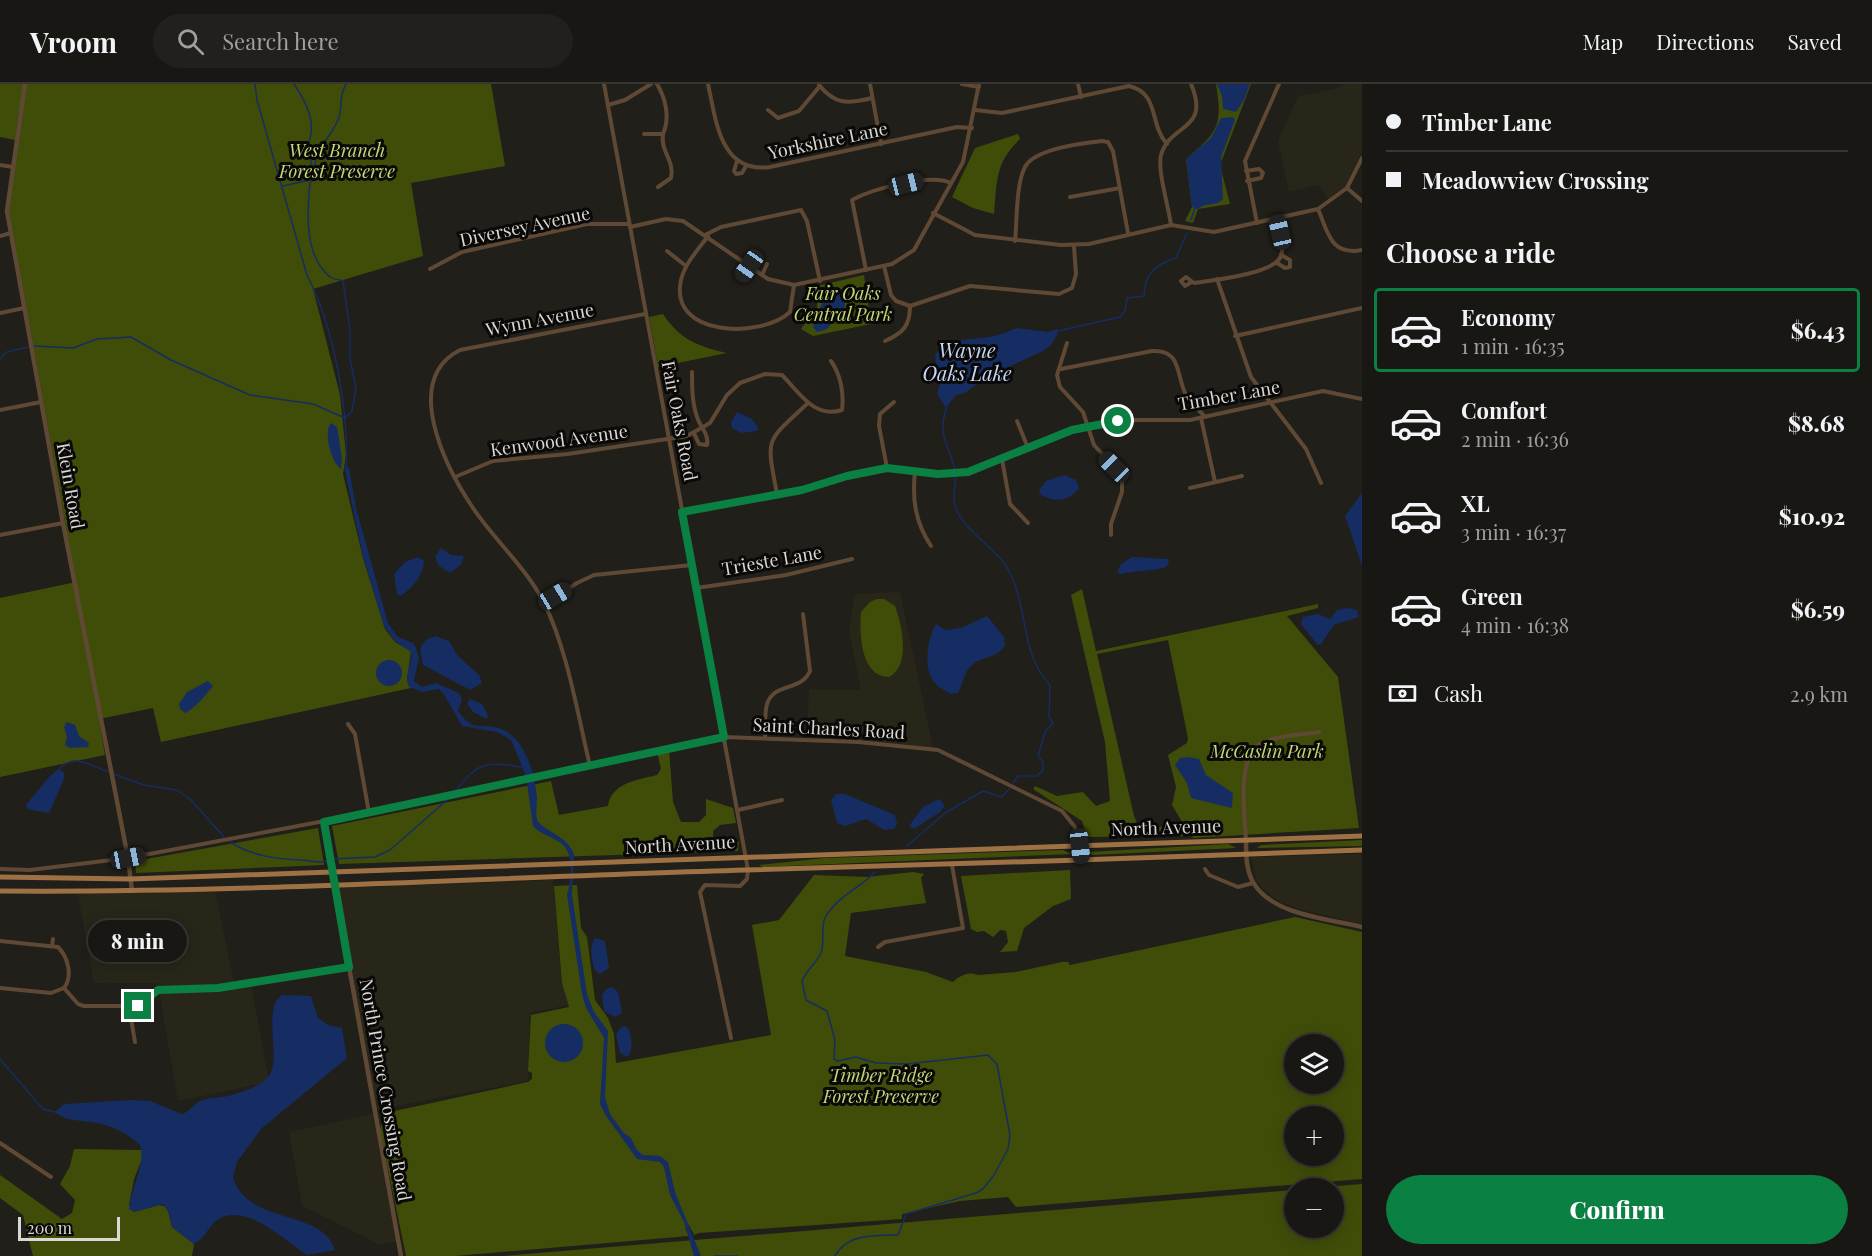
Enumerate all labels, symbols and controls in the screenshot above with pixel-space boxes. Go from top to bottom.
search box [153,14,573,68]
text: Vroom [30,23,117,60]
icon: search [174,25,207,58]
text: Search here [222,26,339,56]
text: Map [1582,27,1623,55]
text: Directions [1656,27,1754,55]
text: Saved [1787,27,1842,55]
text: Timber Lane [1422,107,1552,137]
street label: Yorkshire Lane [765,116,890,165]
park label: West Branch Forest Preserve [278,138,395,183]
text: Meadowview Crossing [1422,165,1649,195]
car [886,171,926,197]
street label: Diversey Avenue [457,200,592,252]
car [1267,212,1293,252]
text: Choose a ride [1386,234,1555,270]
car [731,246,767,286]
park label: Fair Oaks Central Park [794,281,892,326]
street label: Wynn Avenue [483,297,596,341]
text: Economy [1461,302,1555,332]
icon: car [1389,303,1443,357]
text: $6.43 [1791,315,1845,345]
text: 1 min · 16:35 [1461,332,1565,359]
water label: Wayne Oaks Lake [922,336,1012,386]
street label: Fair Oaks Road [657,359,704,484]
street label: Timber Lane [1176,374,1282,416]
text: Comfort [1461,395,1547,425]
icon: car [1389,396,1443,450]
route start [1104,407,1131,434]
text: $8.68 [1788,408,1845,438]
street label: Kenwood Avenue [489,418,629,462]
text: 2 min · 16:36 [1461,425,1569,452]
street label: Klein Road [52,441,90,531]
car [1095,448,1133,486]
text: XL [1461,488,1490,518]
icon: car [1389,489,1443,543]
text: $10.92 [1779,501,1845,531]
text: 3 min · 16:37 [1461,518,1566,545]
street label: Trieste Lane [720,539,824,581]
car [535,579,575,613]
text: Green [1461,581,1523,611]
icon: car [1389,582,1443,636]
text: $6.59 [1791,594,1845,624]
text: 4 min · 16:38 [1461,611,1569,638]
icon: cash [1386,677,1419,710]
text: Cash [1434,678,1483,708]
text: 2.9 km [1790,680,1848,707]
street label: Saint Charles Road [752,712,906,744]
park label: McCaslin Park [1209,739,1324,763]
street label: North Avenue [1110,813,1222,841]
car [1069,827,1091,865]
street label: North Avenue [624,829,736,859]
car [109,846,147,870]
callout: 8 min [88,919,188,961]
text: 8 min [111,927,164,954]
street label: North Prince Crossing Road [355,977,417,1203]
route end [124,992,151,1019]
map controls [1284,1034,1344,1238]
button: layers [1284,1034,1344,1094]
park label: Timber Ridge Forest Preserve [822,1063,939,1108]
button: + [1284,1106,1344,1166]
button: Confirm [1386,1175,1848,1244]
button: − [1284,1178,1344,1238]
scale bar [18,1214,120,1242]
text: 200 m [27,1217,72,1238]

